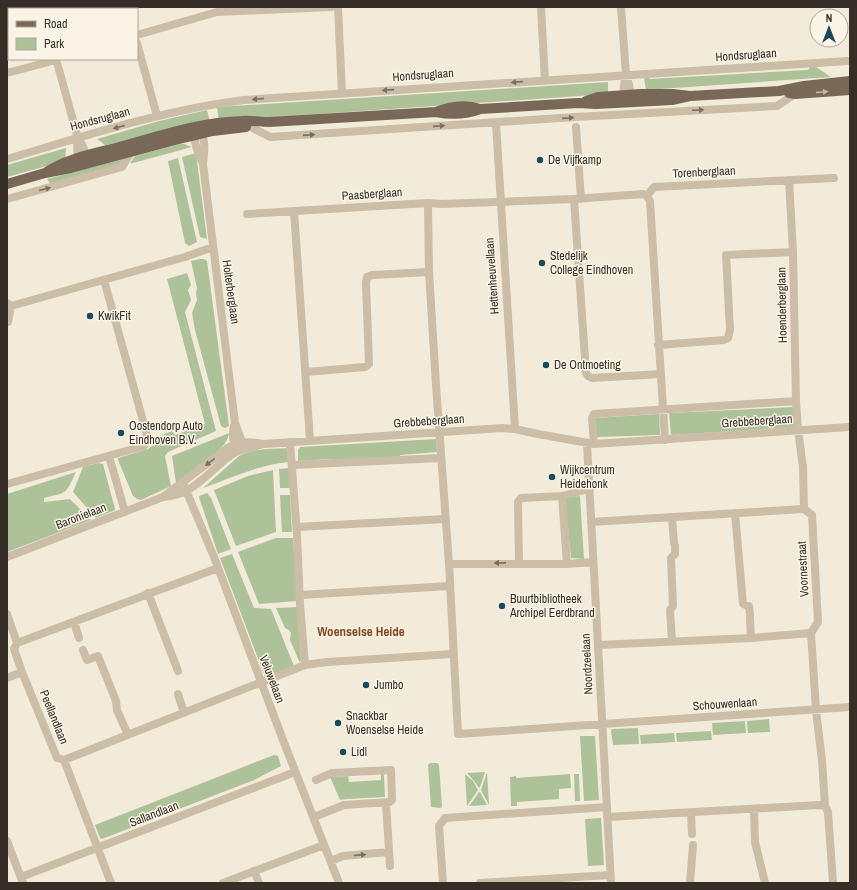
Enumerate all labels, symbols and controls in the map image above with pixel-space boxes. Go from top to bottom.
legend [8,8,138,60]
north arrow [809,8,849,48]
text: N [826,11,832,25]
text: Road [44,16,68,32]
text: Park [44,36,64,52]
street label: Hondsruglaan [715,45,777,65]
street label: Hondsruglaan [392,65,454,85]
one-way arrow [511,79,523,86]
one-way arrow [382,87,394,94]
one-way arrow [816,89,828,96]
one-way arrow [252,95,264,102]
street label: Hondsruglaan [68,103,132,135]
one-way arrow [692,107,704,114]
one-way arrow [562,114,575,121]
one-way arrow [433,123,445,130]
one-way arrow [113,124,125,130]
one-way arrow [303,131,315,138]
place label: De Vijfkamp [548,152,601,168]
marker: De Vijfkamp [535,155,545,165]
street label: Torenberglaan [672,162,736,182]
street label: Paasberglaan [341,184,403,204]
one-way arrow [38,185,51,191]
street label: Hettenheuvellaan [481,237,503,315]
place label: Stedelijk College Eindhoven [550,248,633,278]
marker: Stedelijk College Eindhoven [537,258,547,268]
street label: Holterberglaan [219,259,243,325]
street label: Hoenderberglaan [773,267,791,343]
place label: KwikFit [98,308,131,324]
marker: KwikFit [85,311,95,321]
place label: De Ontmoeting [554,357,621,373]
marker: De Ontmoeting [541,360,551,370]
street label: Grebbeberglaan [393,411,465,431]
street label: Grebbeberglaan [721,411,793,431]
place label: Oostendorp Auto Eindhoven B.V. [129,418,203,448]
marker: Oostendorp Auto Eindhoven B.V. [116,428,126,438]
one-way arrow [204,458,215,467]
place label: Wijkcentrum Heidehonk [560,462,615,492]
marker: Wijkcentrum Heidehonk [547,472,557,482]
street label: Baronielaan [53,499,109,533]
street label: Voornestraat [794,540,812,597]
one-way arrow [493,560,506,566]
place label: Buurtbibliotheek Archipel Eerdbrand [509,591,595,621]
marker: Buurtbibliotheek Archipel Eerdbrand [497,601,507,611]
district label: Woenselse Heide [317,623,405,640]
street label: Noordzeelaan [577,633,597,695]
street label: Veluwelaan [256,653,288,705]
place label: Jumbo [374,677,404,693]
marker: Jumbo [361,680,371,690]
street label: Peellandlaan [36,688,72,746]
street label: Schouwenlaan [692,694,758,714]
place label: Snackbar Woenselse Heide [346,708,424,738]
marker: Snackbar Woenselse Heide [333,718,343,728]
place label: Lidl [351,744,367,760]
marker: Lidl [338,747,348,757]
street label: Sallandlaan [127,797,181,831]
one-way arrow [354,851,366,858]

